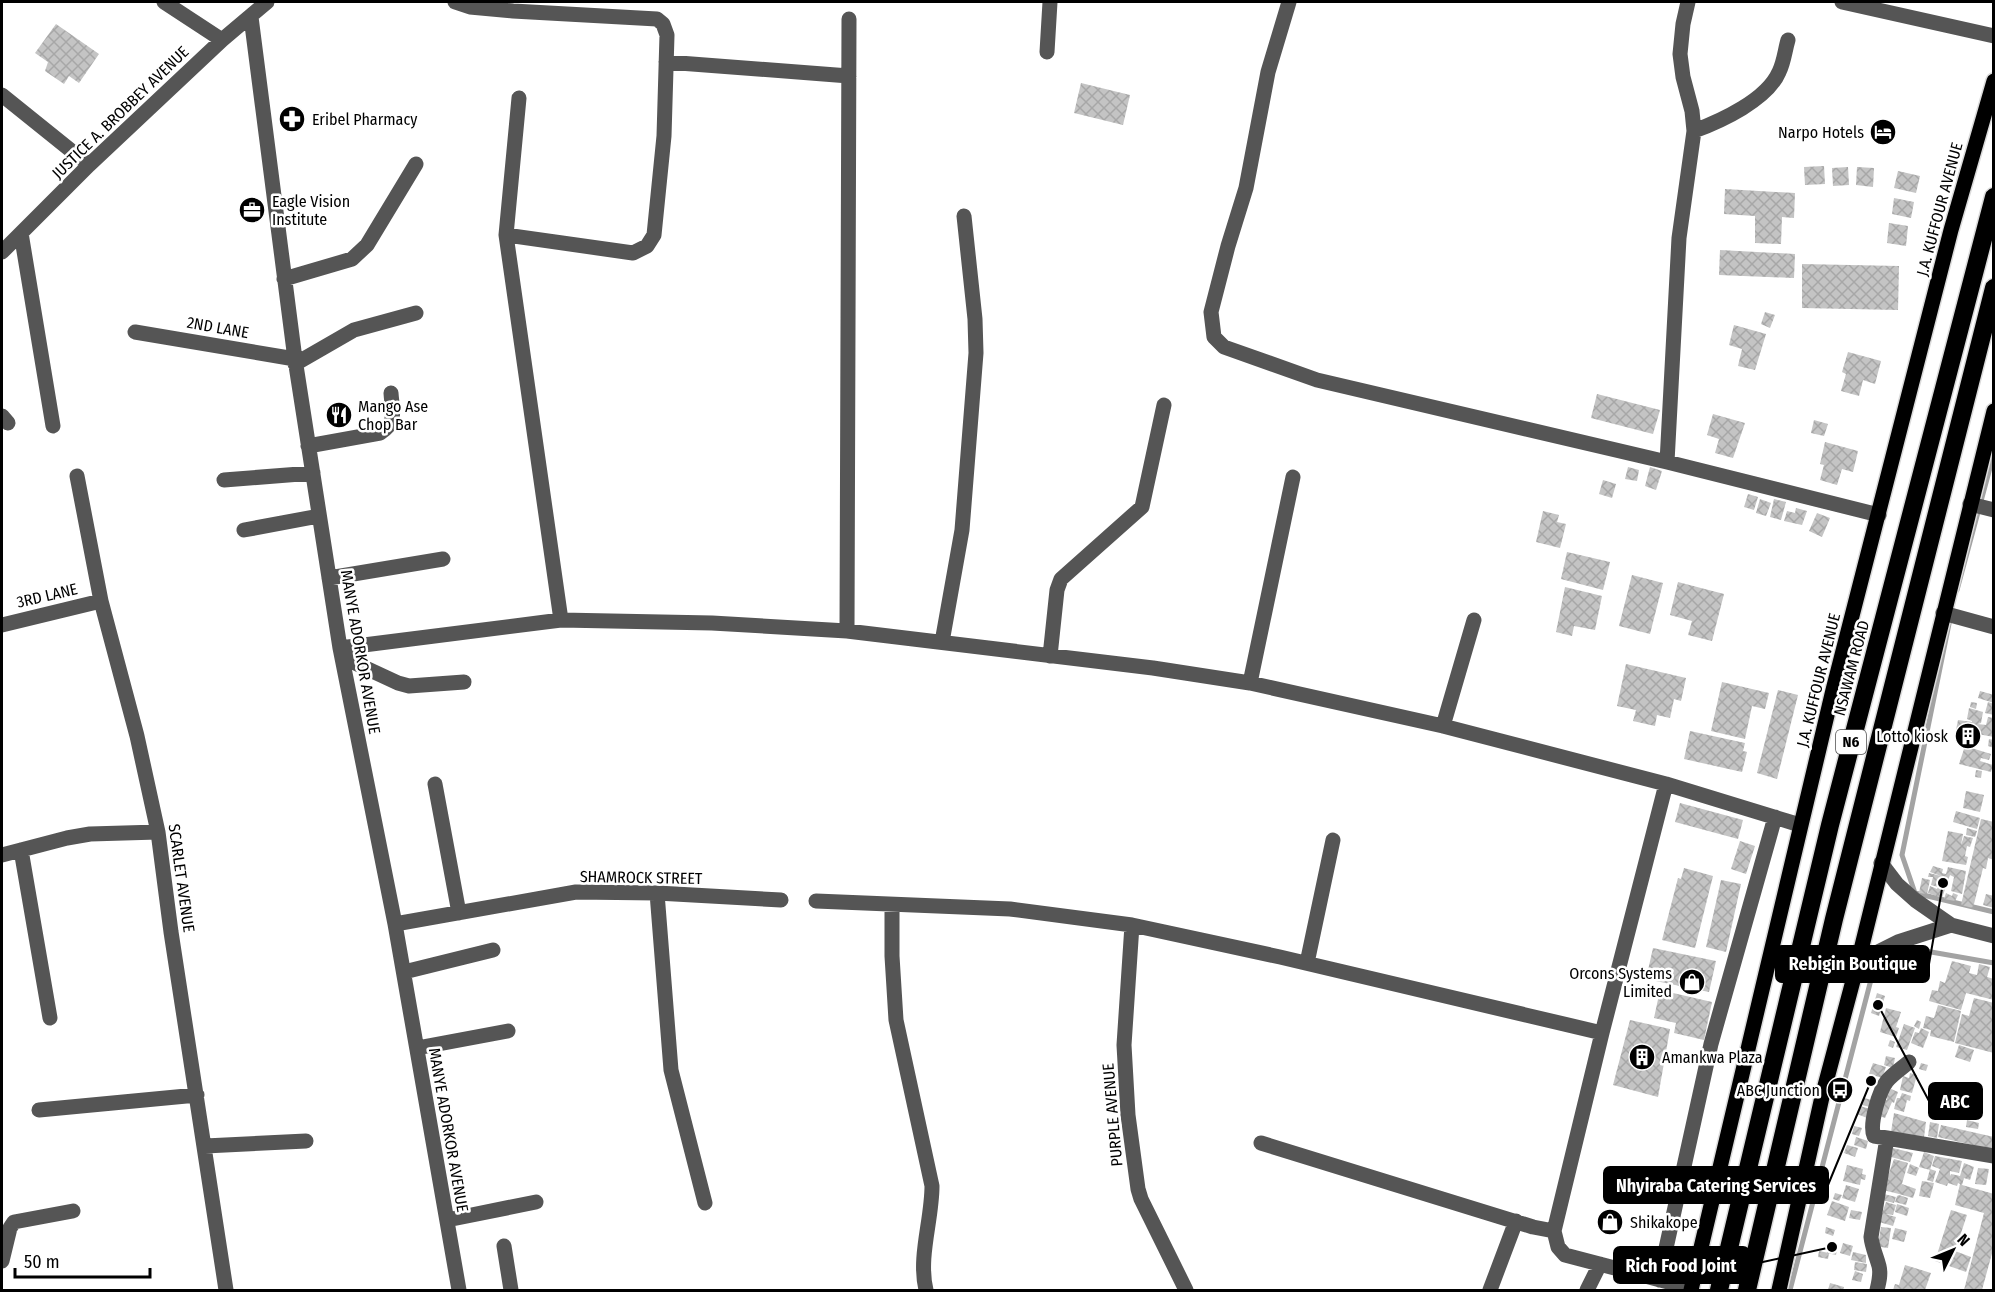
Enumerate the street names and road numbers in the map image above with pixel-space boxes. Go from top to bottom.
street label: JUSTICE A. BROBBEY AVENUE [48,42,193,183]
street label: J.A. KUFFOUR AVENUE [1913,140,1966,278]
street label: 2ND LANE [185,313,250,342]
street label: MANYE ADORKOR AVENUE [337,568,384,736]
street label: 3RD LANE [15,579,79,612]
street label: J.A. KUFFOUR AVENUE [1793,611,1844,749]
street label: NSAWAM ROAD [1830,618,1873,718]
road number: N6 [1836,730,1866,754]
street label: SCARLET AVENUE [164,823,199,934]
street label: SHAMROCK STREET [580,867,703,888]
street label: MANYE ADORKOR AVENUE [425,1046,472,1214]
street label: PURPLE AVENUE [1099,1062,1126,1167]

